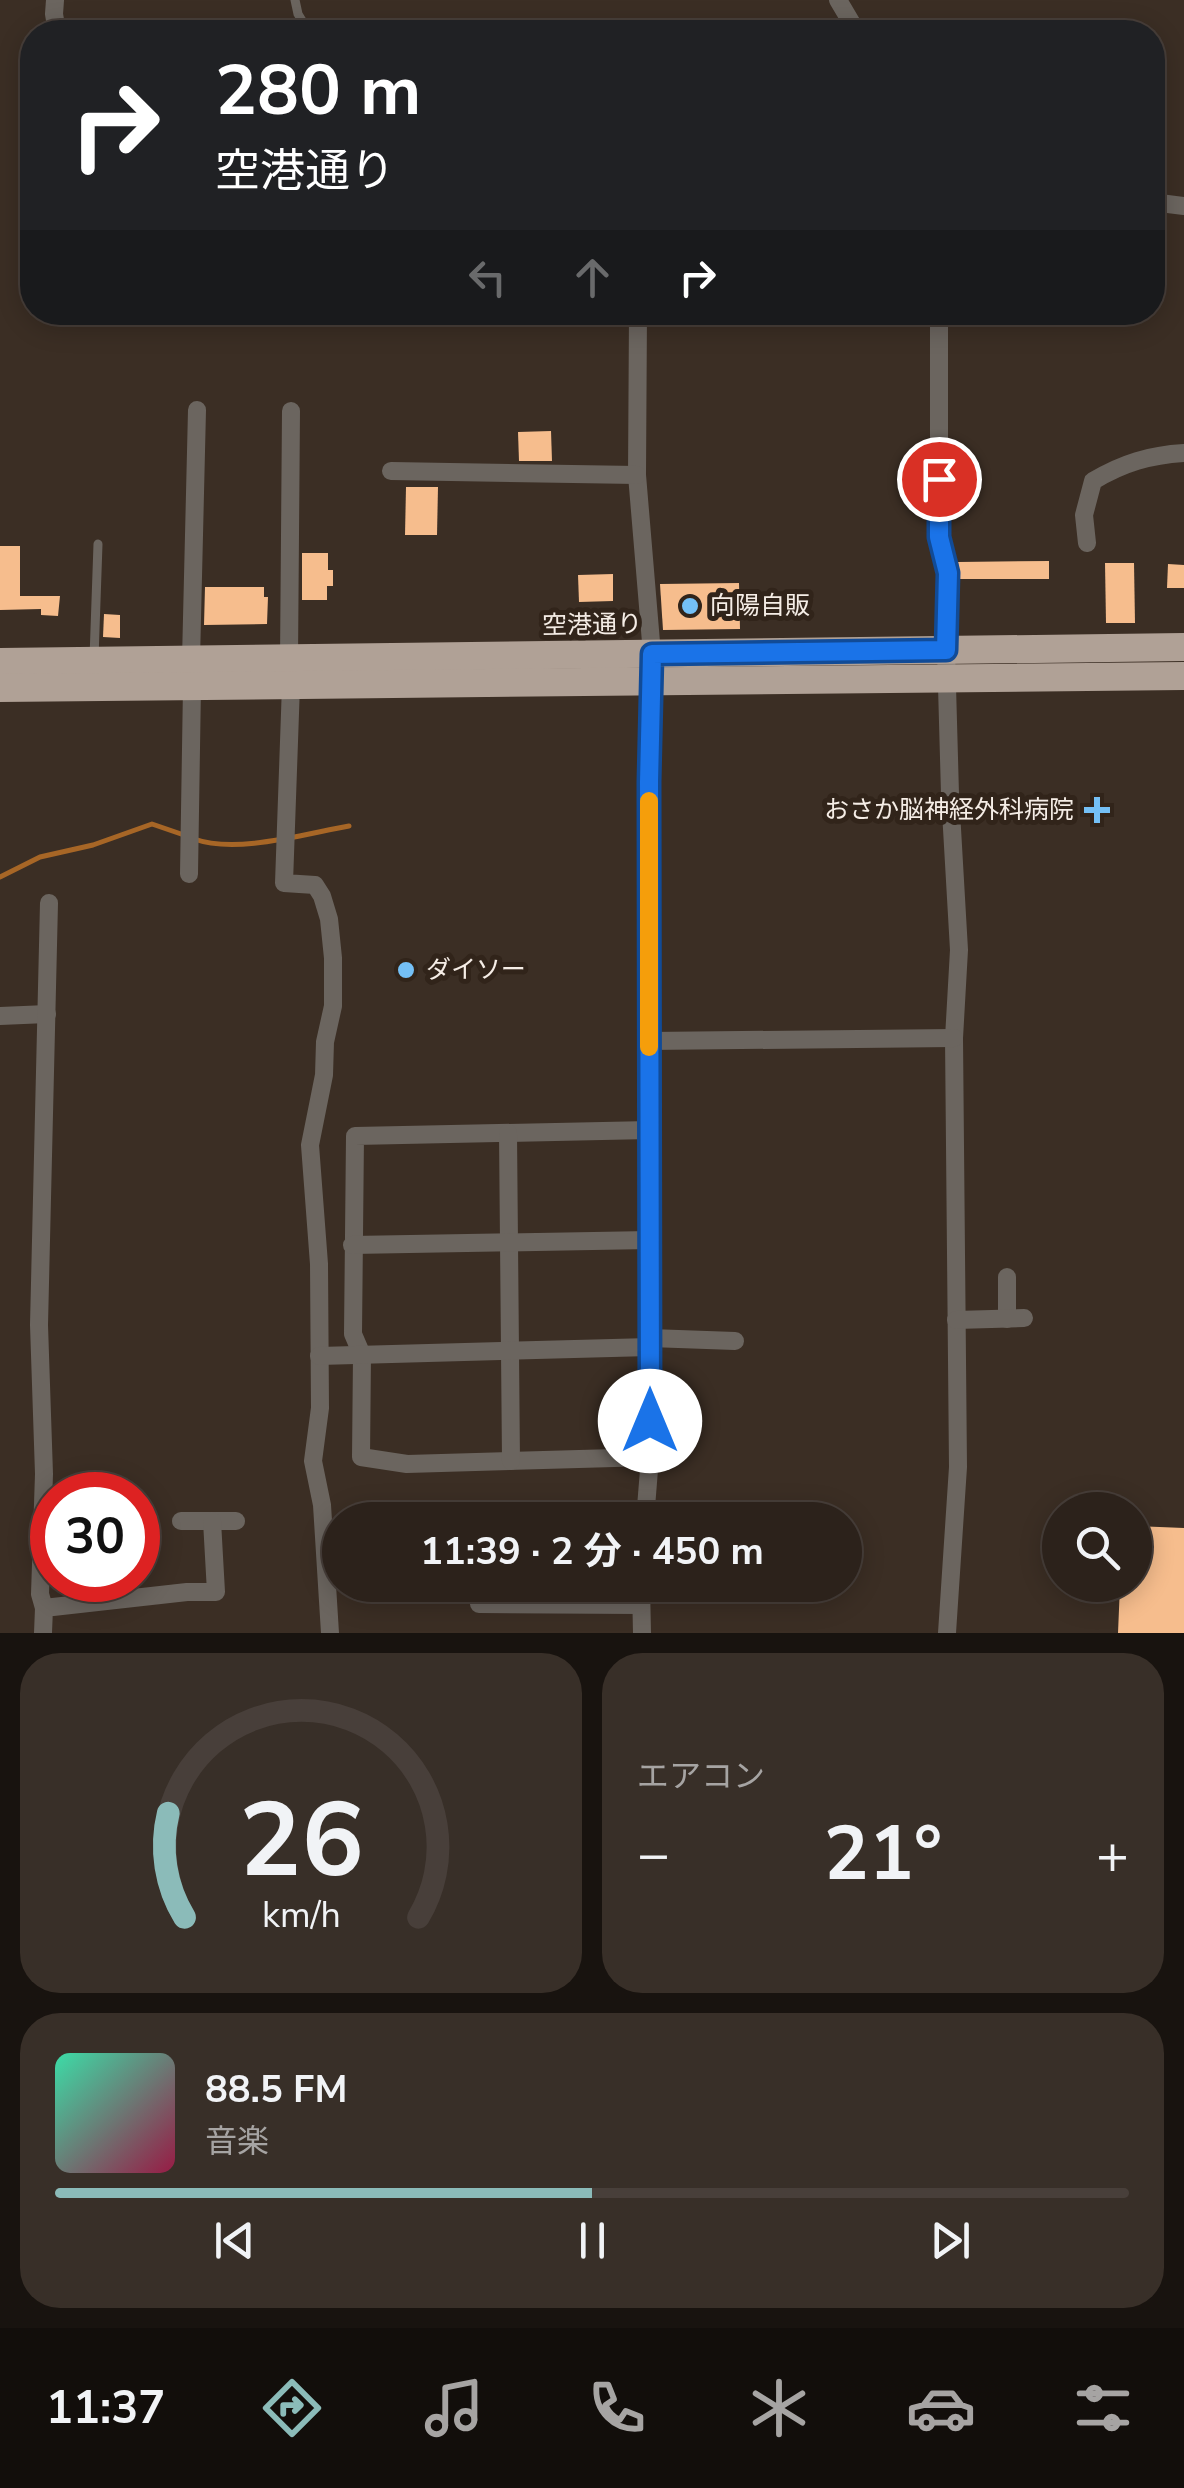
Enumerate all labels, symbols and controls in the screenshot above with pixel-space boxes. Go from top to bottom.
text: 280 m [215,43,421,139]
icon: right [50,60,180,190]
text: 空港通り [215,141,395,202]
icon: left [460,250,515,305]
icon: ahead [565,250,620,305]
icon: right [670,250,725,305]
pin [897,437,982,522]
icon: arrive [912,452,967,507]
place label: 向陽自販 [710,589,810,623]
marker: 向陽自販 [679,595,701,617]
street label: 空港通り [542,607,642,643]
place label: おさか脳神経外科病院 [824,793,1074,827]
marker: おさか脳神経外科病院 [1084,797,1110,823]
place label: ダイソー [426,953,526,987]
marker: ダイソー [395,959,417,981]
position arrow [598,1369,702,1473]
speed limit sign: 30 [30,1472,160,1602]
map controls [1042,1492,1152,1602]
button: search [1042,1492,1152,1602]
text: 11:39 · 2 分 · 450 m [420,1526,764,1577]
text: エアコン [637,1755,765,1798]
text: 26 [239,1770,363,1912]
text: 21° [824,1803,942,1905]
text: − [637,1817,670,1892]
text: + [1096,1817,1129,1892]
text: km/h [262,1891,340,1940]
text: 88.5 FM [205,2064,347,2115]
text: 音楽 [205,2120,269,2163]
icon: previous [207,2213,262,2268]
icon: pause [565,2213,620,2268]
icon: next [923,2213,978,2268]
icon: directions [257,2373,327,2443]
icon: music [419,2373,489,2443]
icon: phone [582,2373,652,2443]
icon: climate [744,2373,814,2443]
icon: car [906,2373,976,2443]
icon: filters [1068,2373,1138,2443]
text: 11:37 [46,2378,165,2439]

